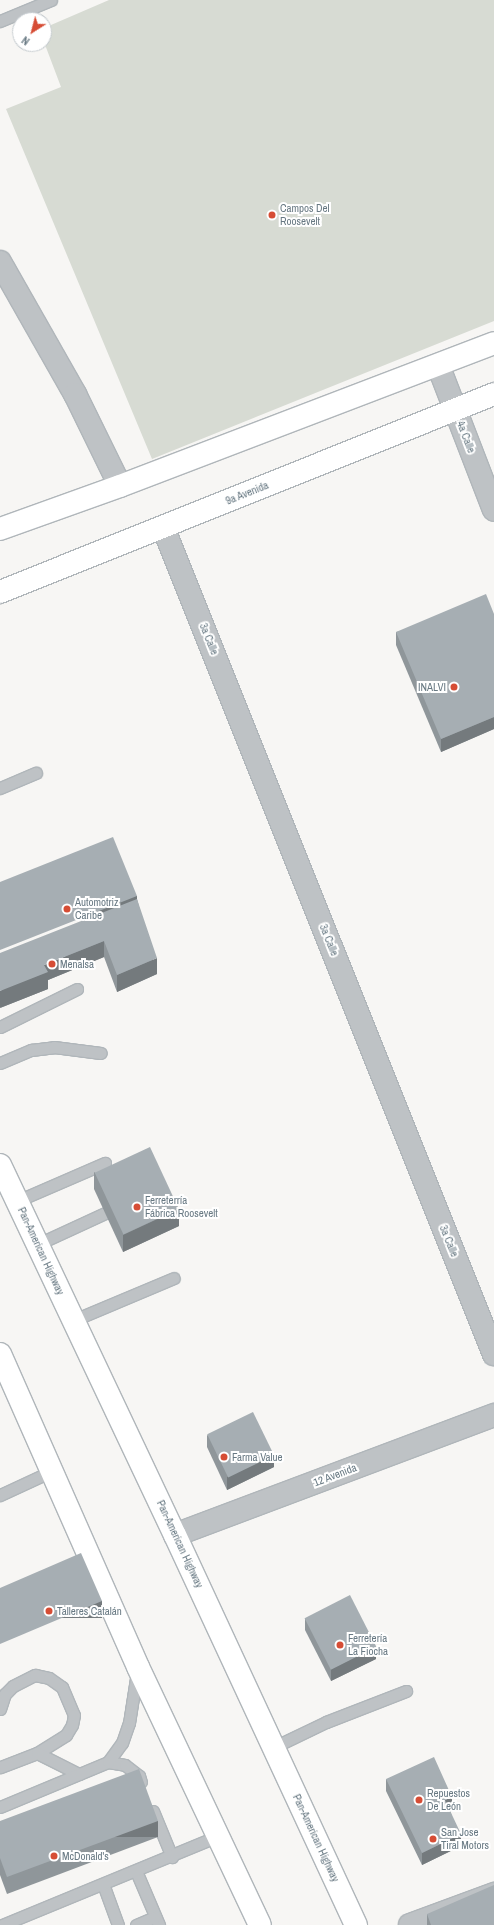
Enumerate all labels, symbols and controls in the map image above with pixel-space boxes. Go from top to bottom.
north arrow [12,12,52,52]
text: N [19,33,32,48]
place label: Campos Del Roosevelt [280,202,330,228]
marker: Campos Del Roosevelt [267,210,277,220]
street label: 4a Calle [454,419,478,455]
street label: 9a Avenida [223,478,271,508]
street label: 3a Calle [197,621,221,657]
place label: INALVI [418,680,446,694]
marker: INALVI [449,682,459,692]
place label: Automotriz Caribe [75,896,119,922]
marker: Automotriz Caribe [62,904,72,914]
street label: 3a Calle [317,922,341,958]
place label: Menalsa [60,957,94,971]
marker: Menalsa [47,959,57,969]
place label: Ferreterría Fábrica Roosevelt [145,1194,218,1220]
marker: Ferreterría Fábrica Roosevelt [132,1202,142,1212]
street label: Pan-American Highway [15,1205,67,1297]
street label: 3a Calle [437,1223,461,1259]
place label: Farma Value [232,1450,283,1464]
marker: Farma Value [219,1452,229,1462]
street label: 12 Avenida [311,1461,359,1489]
street label: Pan-American Highway [154,1498,206,1590]
place label: Talleres Catalán [57,1604,122,1618]
marker: Talleres Catalán [44,1606,54,1616]
place label: Ferretería La Fiocha [348,1632,388,1658]
marker: Ferretería La Fiocha [335,1640,345,1650]
place label: Repuestos De León [427,1787,470,1813]
street label: Pan-American Highway [290,1792,342,1884]
marker: Repuestos De León [414,1795,424,1805]
place label: San Jose Tiral Motors [441,1826,489,1852]
marker: San Jose Tiral Motors [428,1834,438,1844]
place label: McDonald's [62,1849,109,1863]
marker: McDonald's [49,1851,59,1861]

